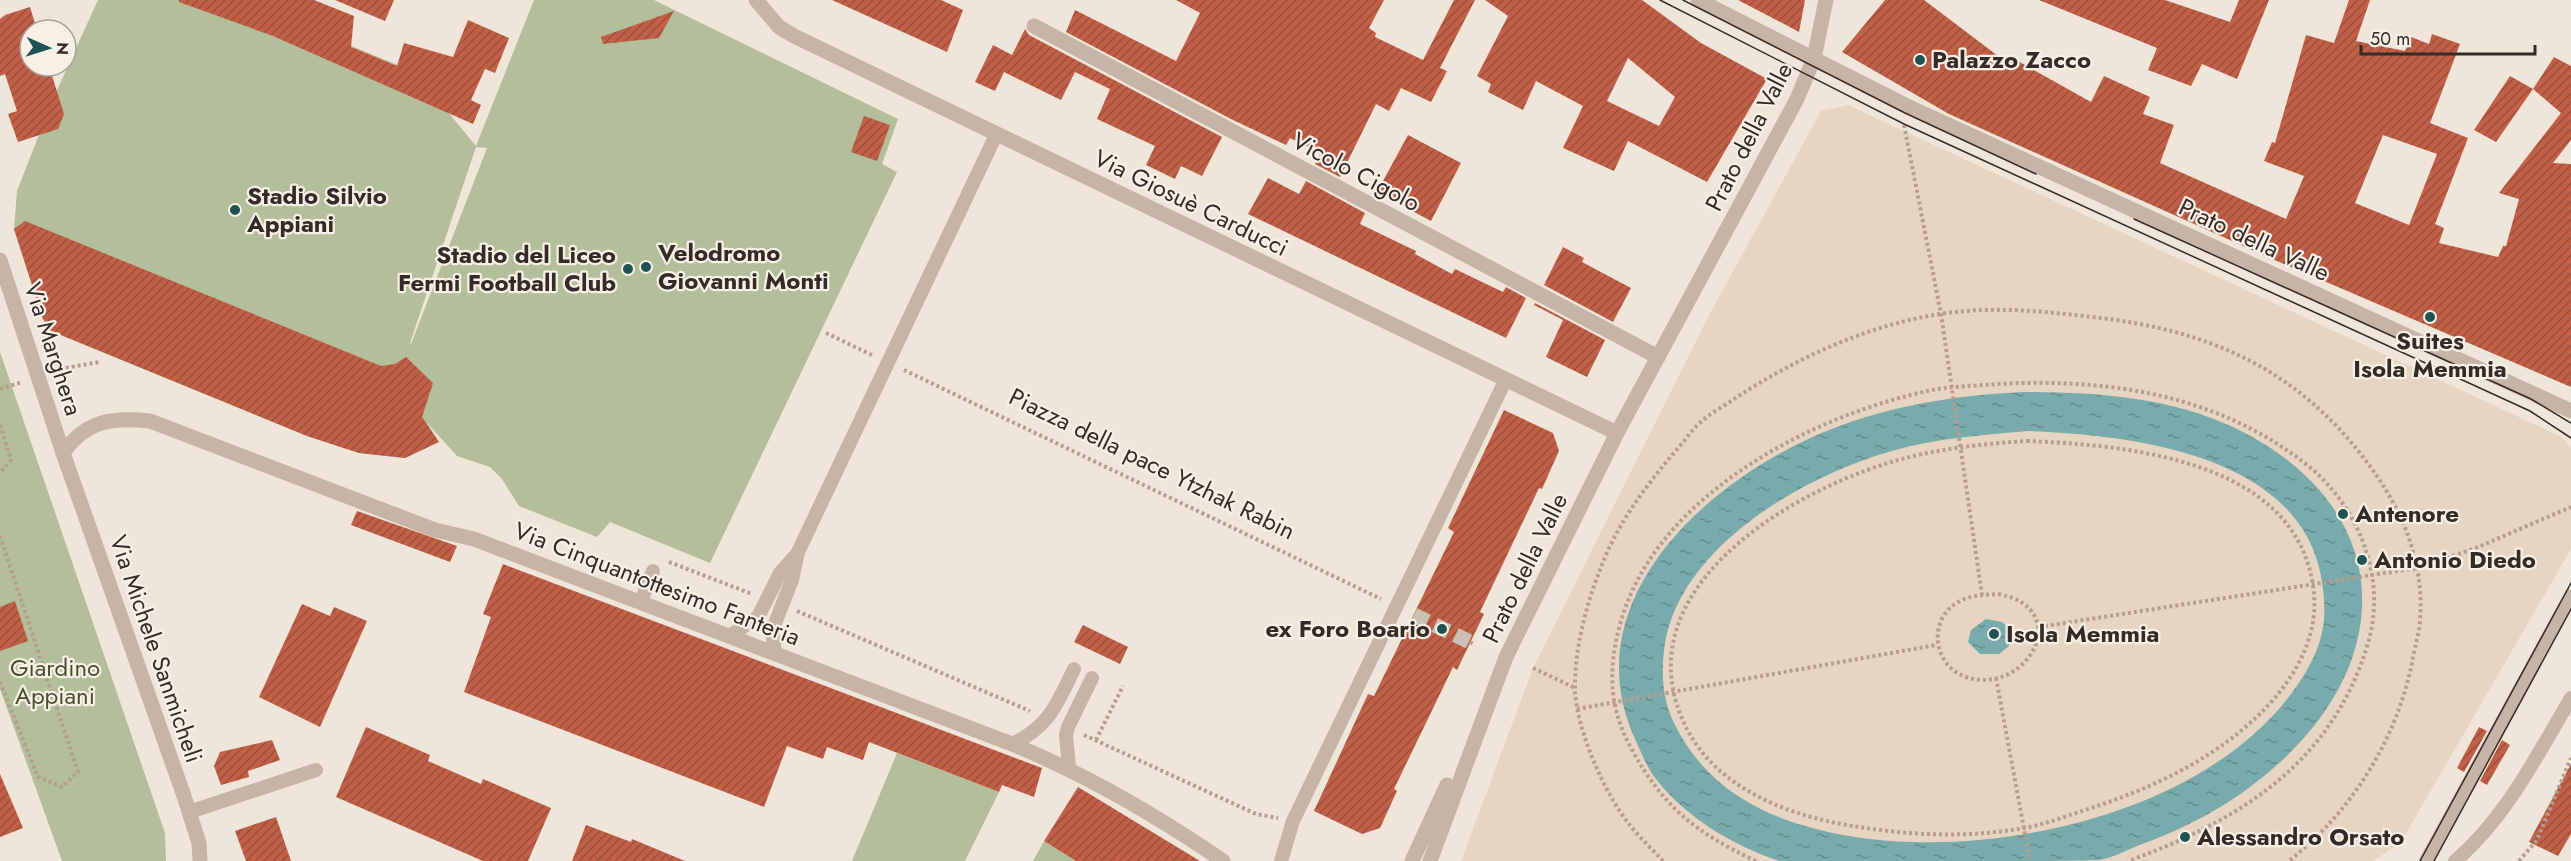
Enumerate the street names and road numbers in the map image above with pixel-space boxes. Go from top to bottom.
street label: Prato della Valle [1696,56,1801,217]
street label: Vicolo Cigolo [1286,123,1427,220]
street label: Via Giosuè Carducci [1088,140,1294,265]
street label: Prato della Valle [2173,189,2335,290]
street label: Via Marghera [15,278,91,420]
street label: Piazza della pace Ytzhak Rabin [1003,379,1301,548]
street label: Prato della Valle [1473,487,1576,649]
street label: Via Cinquantottesimo Fanteria [509,513,805,654]
street label: Via Michele Sanmicheli [101,530,212,767]

